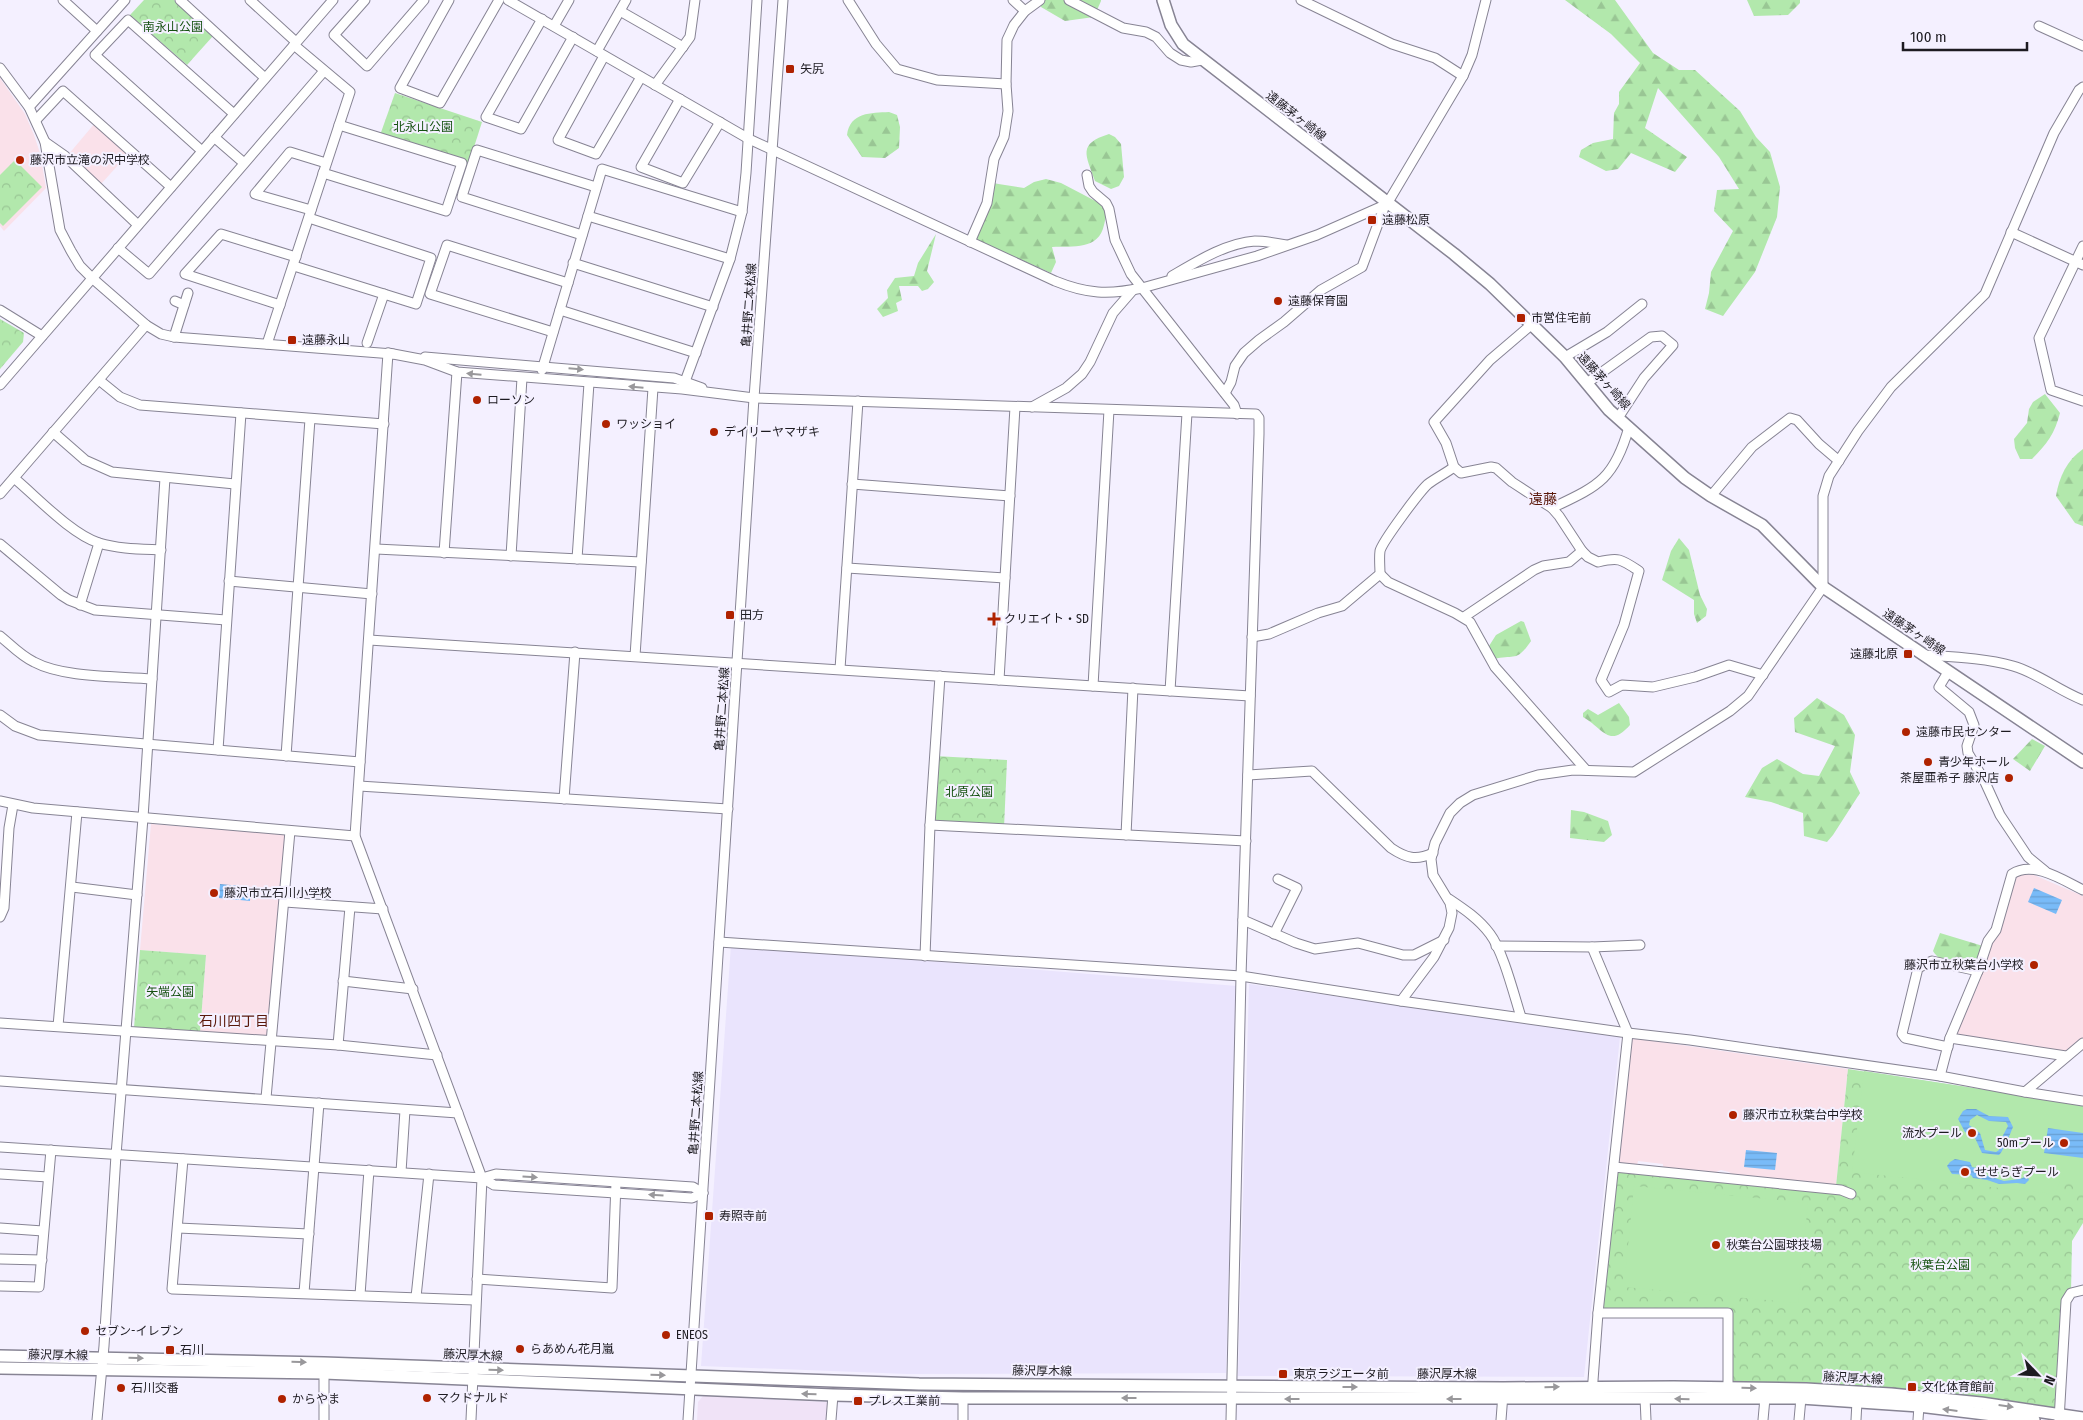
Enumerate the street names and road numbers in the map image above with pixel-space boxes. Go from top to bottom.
street label: 遠藤茅ヶ崎線 [1263,88,1329,144]
street label: 亀井野二本松線 [739,263,759,347]
street label: 遠藤茅ヶ崎線 [1575,350,1633,412]
street label: 遠藤茅ヶ崎線 [1880,606,1948,658]
street label: 亀井野二本松線 [712,667,732,751]
street label: 亀井野二本松線 [686,1071,706,1155]
street label: 藤沢厚木線 [28,1347,88,1363]
street label: 藤沢厚木線 [443,1347,503,1363]
street label: 藤沢厚木線 [1012,1363,1072,1379]
street label: 藤沢厚木線 [1417,1367,1477,1381]
street label: 藤沢厚木線 [1823,1369,1883,1387]

